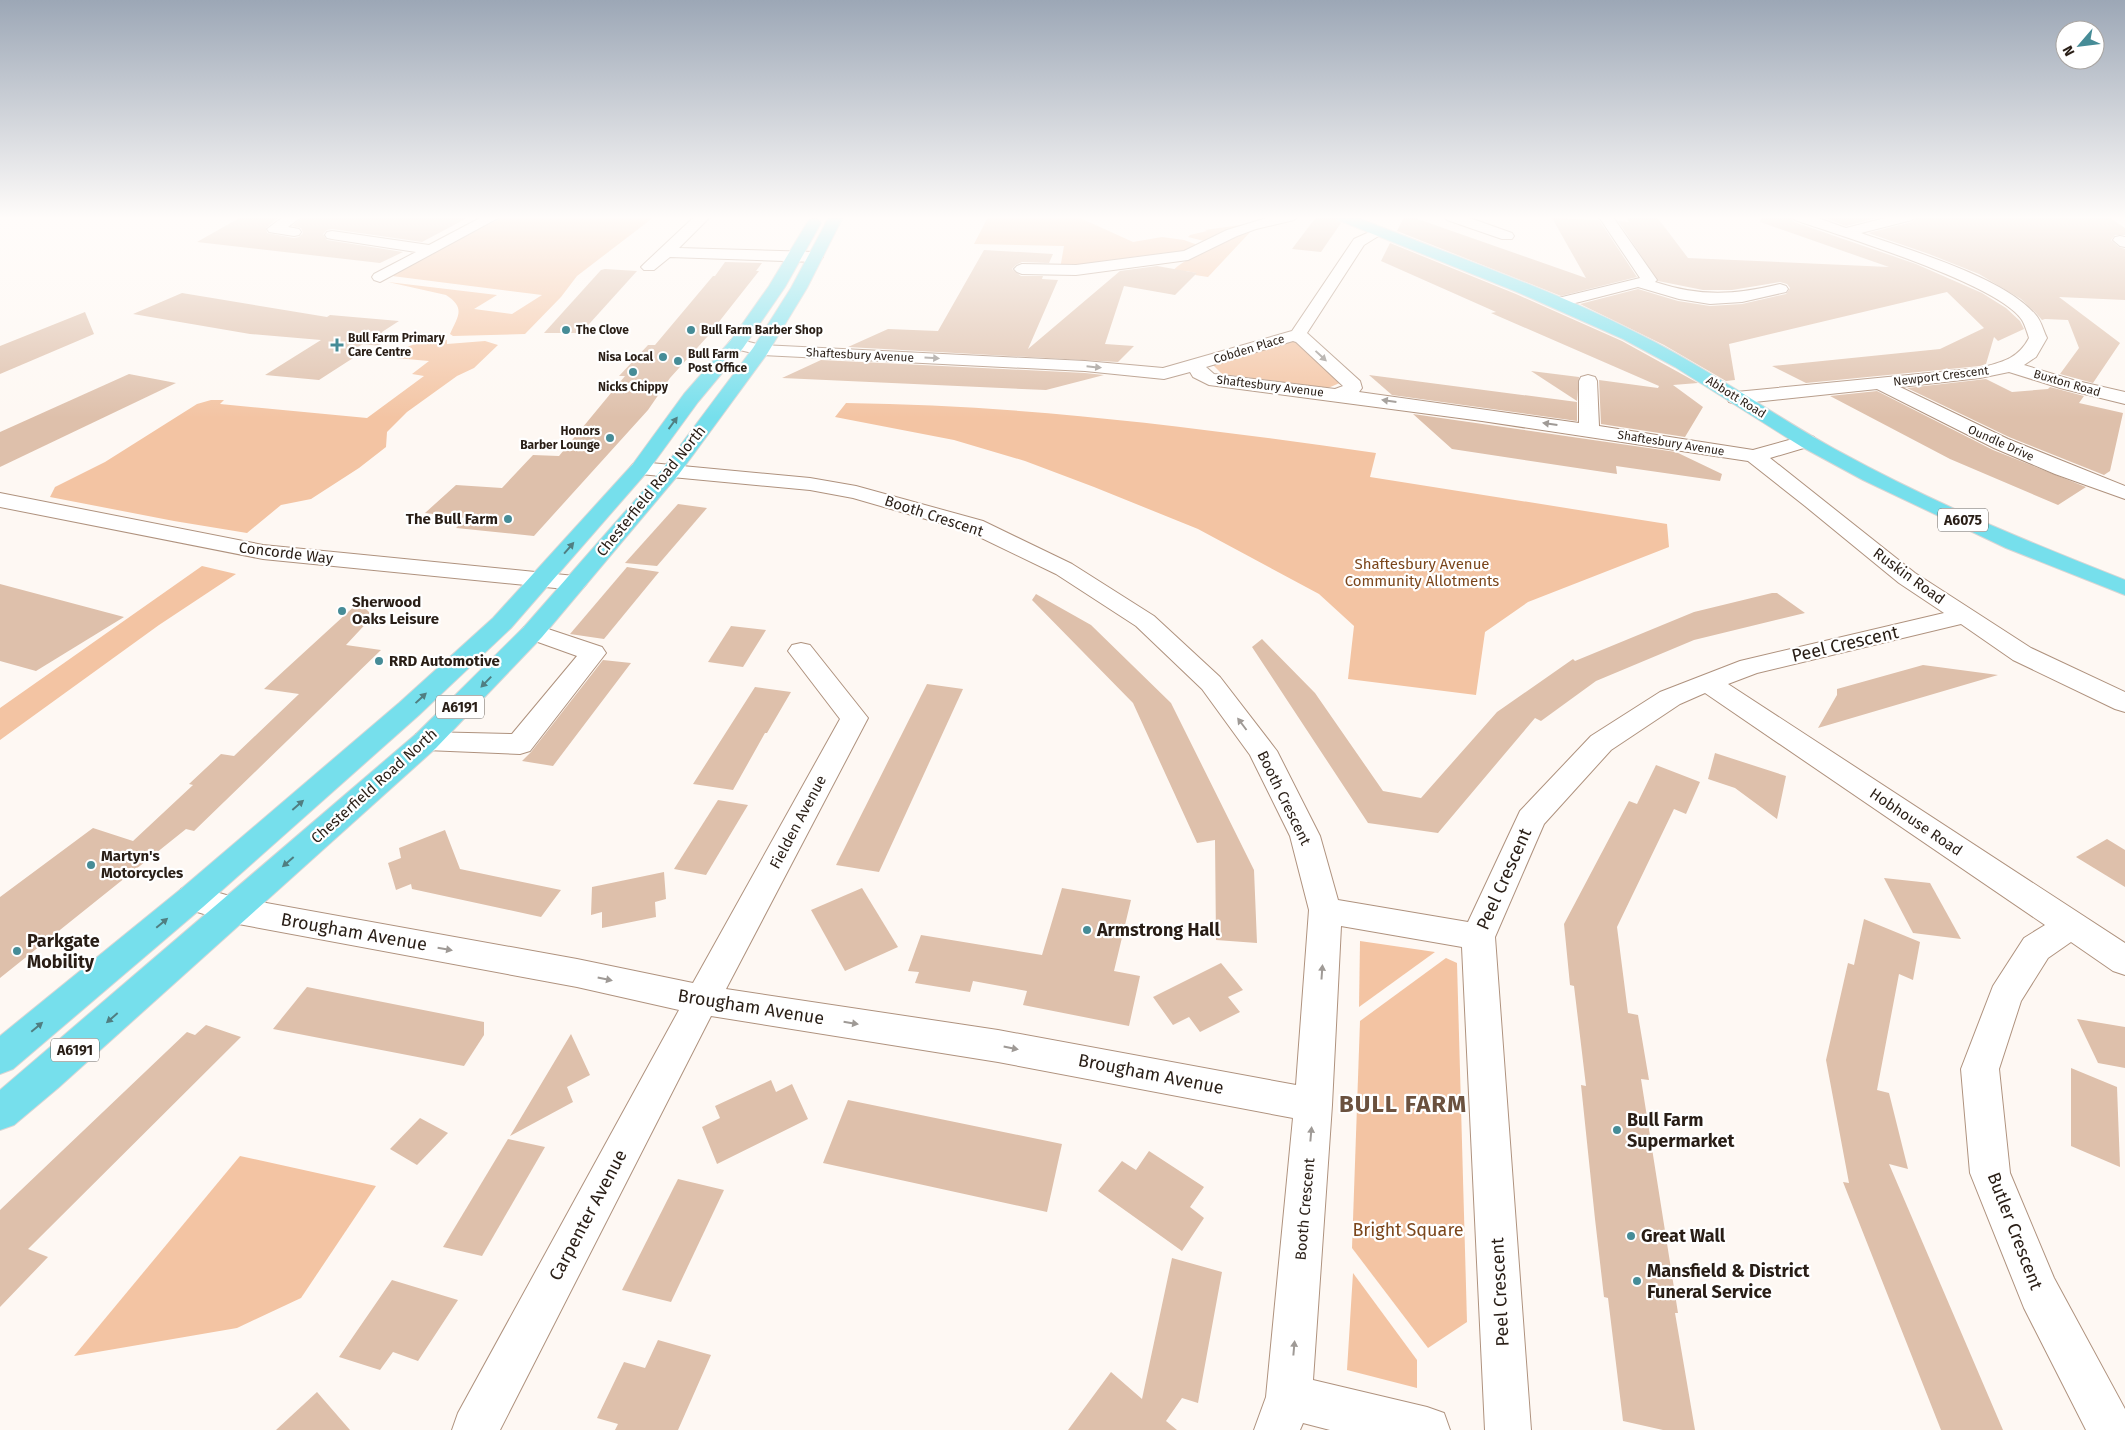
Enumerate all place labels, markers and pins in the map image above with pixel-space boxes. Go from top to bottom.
place label: The Clove [576,323,629,337]
place label: Bull Farm Barber Shop [701,323,823,337]
marker: The Clove [560,324,572,336]
marker: Bull Farm Barber Shop [685,324,697,336]
place label: Bull Farm Primary Care Centre [348,331,445,359]
marker: Bull Farm Primary Care Centre [330,338,344,352]
place label: Bull Farm Post Office [688,347,747,375]
place label: Nisa Local [598,350,653,364]
marker: Nisa Local [657,351,669,363]
marker: Bull Farm Post Office [672,355,684,367]
marker: Nicks Chippy [627,366,639,378]
place label: Nicks Chippy [598,380,669,394]
place label: Honors Barber Lounge [520,424,600,452]
marker: Honors Barber Lounge [604,432,616,444]
place label: The Bull Farm [406,510,498,528]
marker: The Bull Farm [502,513,514,525]
place label: Sherwood Oaks Leisure [352,593,439,628]
marker: Sherwood Oaks Leisure [336,605,348,617]
place label: RRD Automotive [389,652,500,670]
marker: RRD Automotive [373,655,385,667]
place label: Martyn's Motorcycles [101,847,183,882]
marker: Martyn's Motorcycles [85,859,97,871]
place label: Armstrong Hall [1096,919,1220,941]
marker: Armstrong Hall [1081,924,1093,936]
place label: Parkgate Mobility [27,930,100,973]
marker: Parkgate Mobility [11,945,23,957]
place label: Bull Farm Supermarket [1627,1109,1735,1152]
marker: Bull Farm Supermarket [1611,1124,1623,1136]
place label: Great Wall [1641,1225,1726,1247]
marker: Great Wall [1625,1230,1637,1242]
place label: Mansfield & District Funeral Service [1647,1260,1810,1303]
marker: Mansfield & District Funeral Service [1631,1275,1643,1287]

